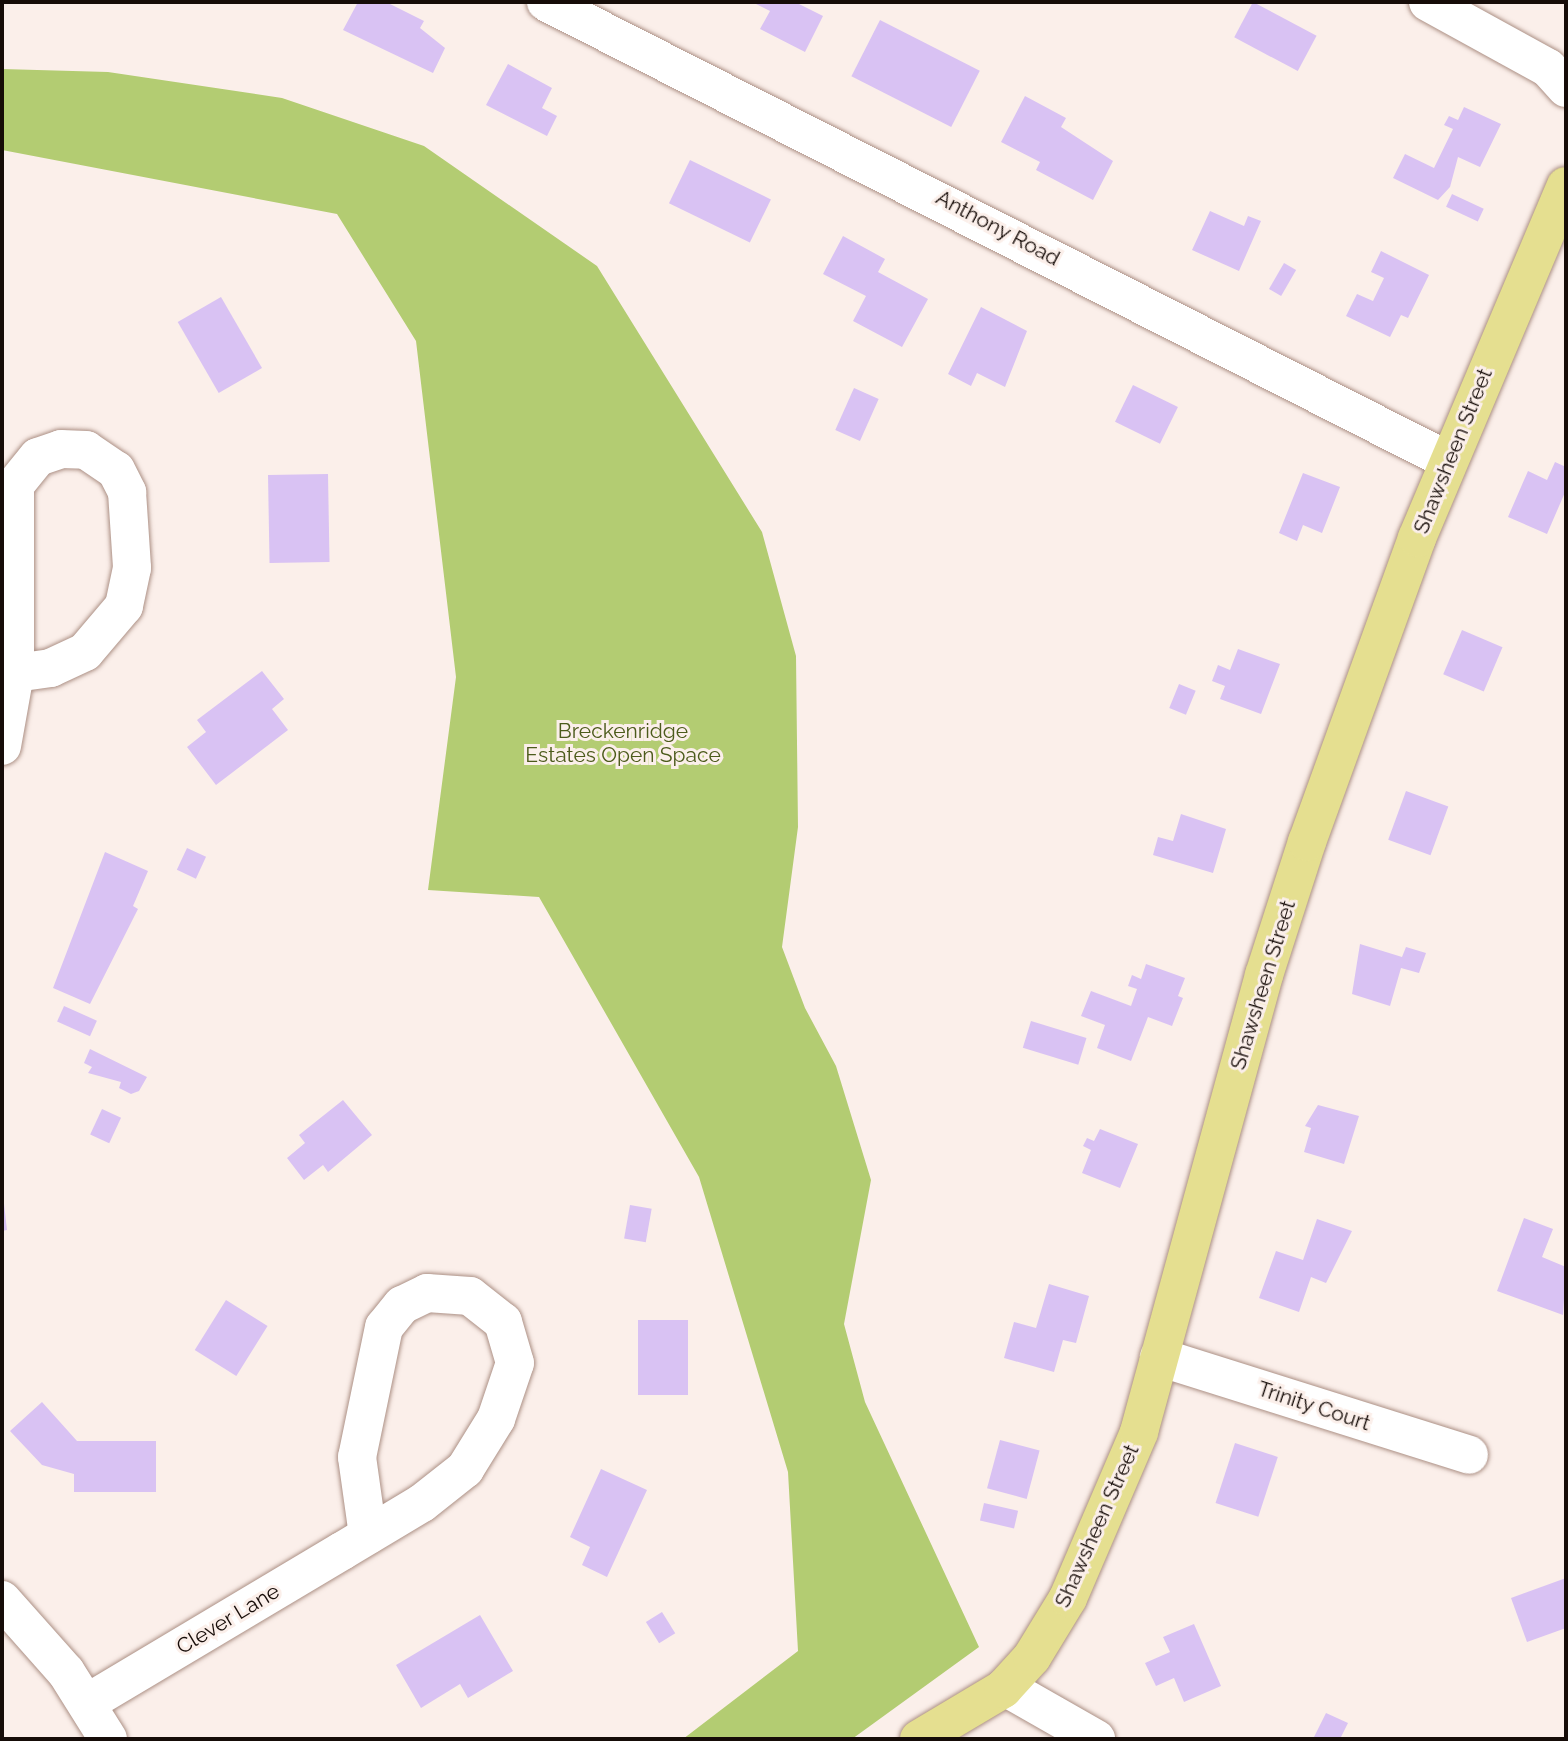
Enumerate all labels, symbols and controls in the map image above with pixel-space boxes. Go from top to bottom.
street label: Anthony Road [931,185,1065,271]
street label: Shawsheen Street [1408,365,1498,537]
park label: Breckenridge Estates Open Space [525,718,721,768]
street label: Shawsheen Street [1225,897,1301,1073]
street label: Trinity Court [1254,1376,1374,1436]
street label: Shawsheen Street [1050,1441,1144,1611]
street label: Clever Lane [172,1578,284,1660]

